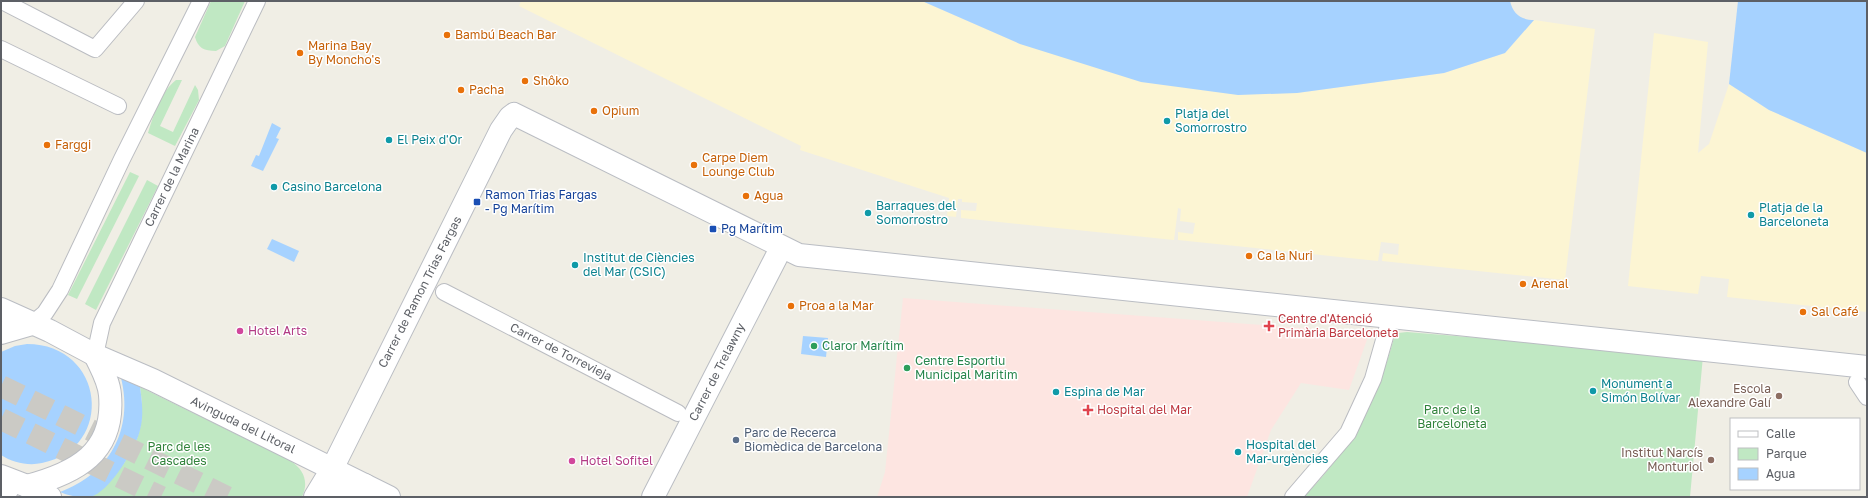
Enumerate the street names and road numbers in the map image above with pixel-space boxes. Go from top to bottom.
street label: Carrer de la Marina [141,125,202,229]
street label: Carrer de Ramon Trias Fargas [375,213,464,370]
street label: Carrer de Torrevieja [508,319,615,384]
street label: Carrer de Trelawny [685,320,748,423]
street label: Avinguda del Litoral [188,393,298,457]

